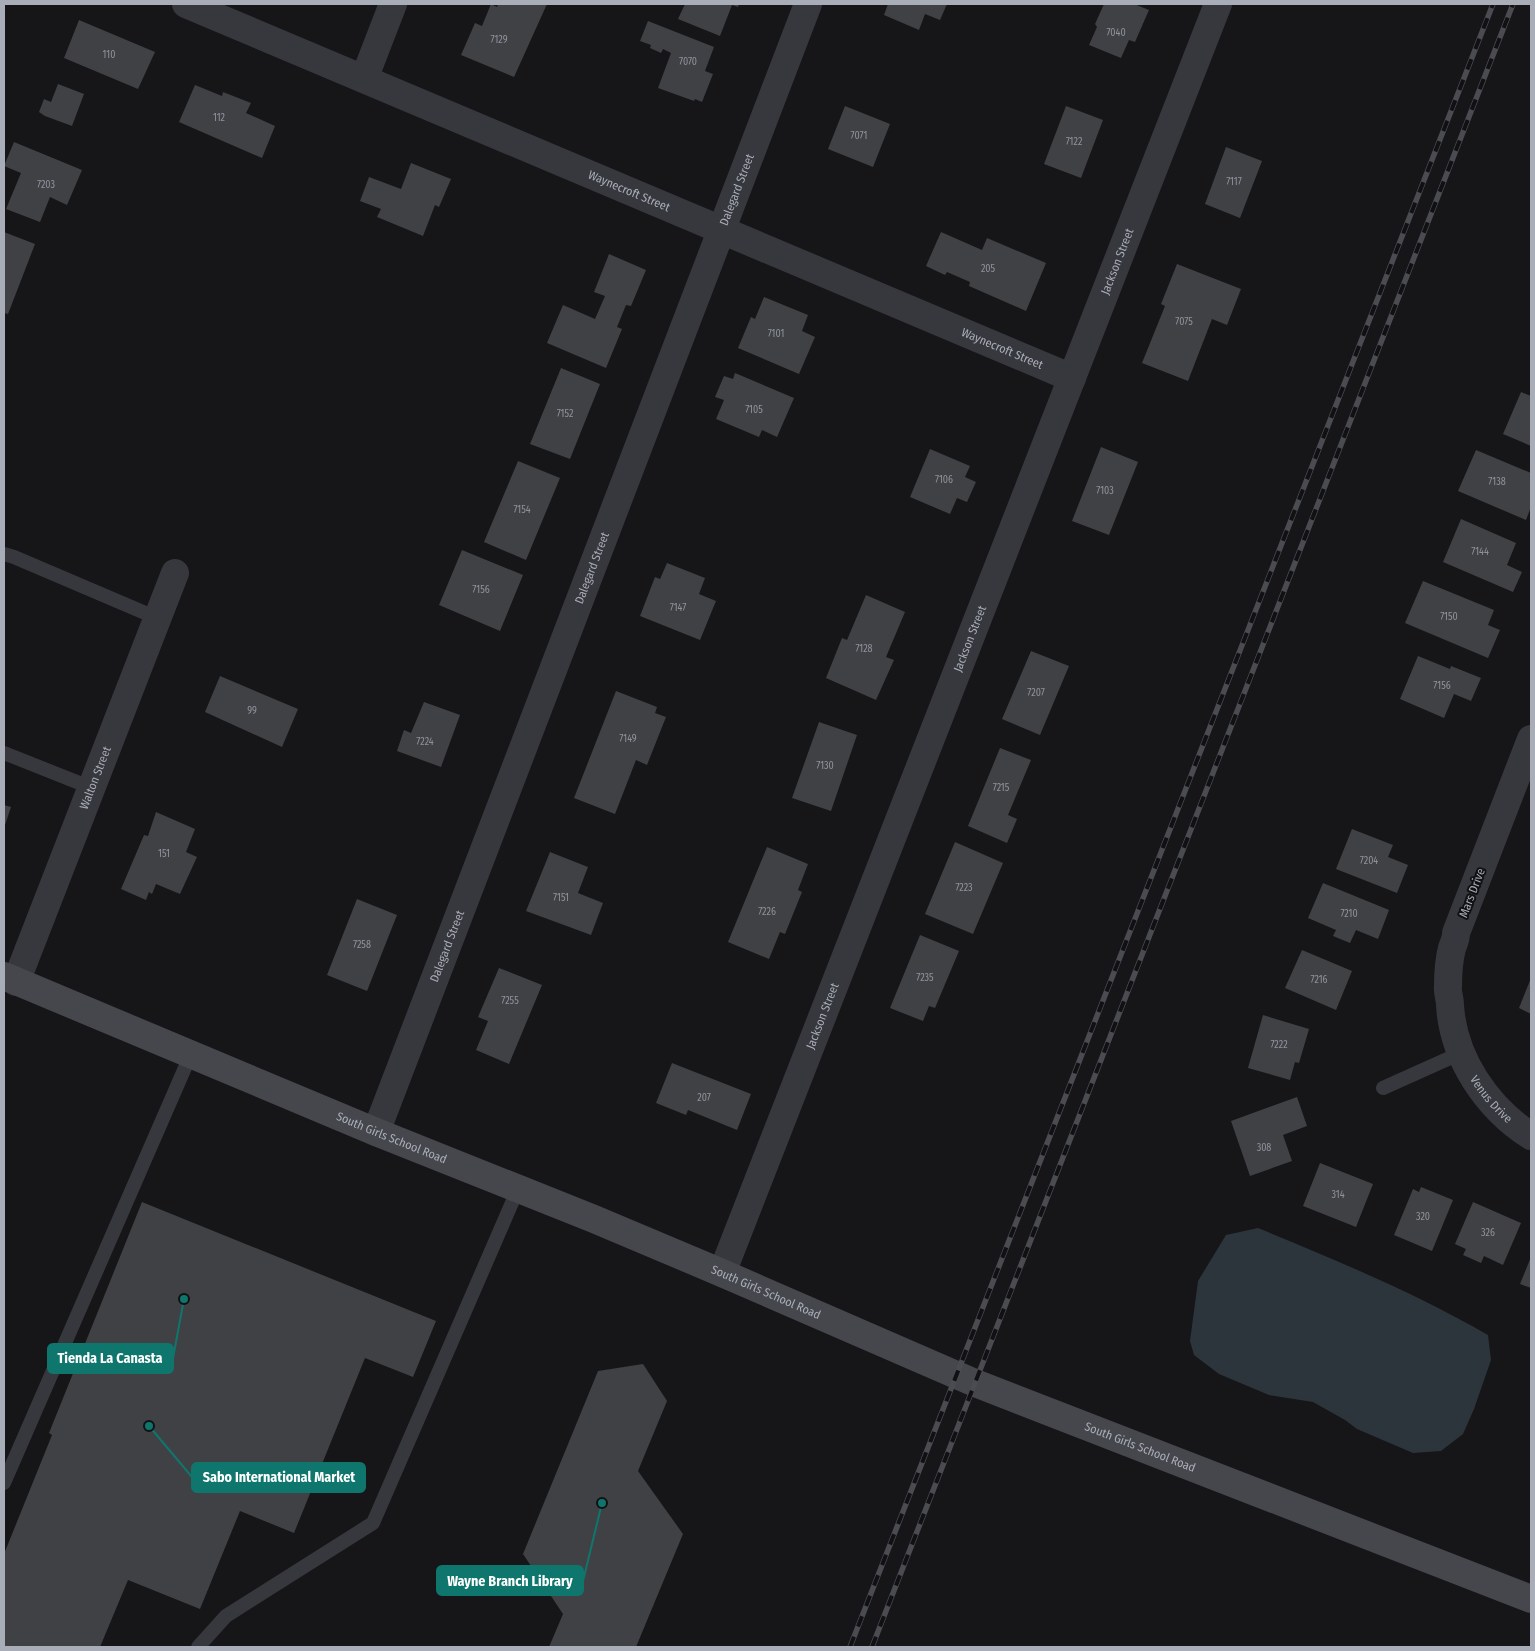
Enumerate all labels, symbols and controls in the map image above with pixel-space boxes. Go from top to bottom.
house number: 7040 [1106,27,1126,39]
house number: 7129 [490,34,508,46]
house number: 110 [103,49,115,61]
house number: 7070 [679,56,697,68]
house number: 112 [213,112,226,124]
house number: 7071 [851,130,867,142]
house number: 7122 [1066,136,1083,148]
street label: Dalegard Street [717,152,757,228]
street label: Waynecroft Street [586,168,672,215]
house number: 7117 [1226,176,1242,188]
house number: 7203 [37,179,55,191]
street label: Jackson Street [1098,226,1137,297]
house number: 205 [981,263,996,275]
house number: 7075 [1175,316,1193,328]
street label: Waynecroft Street [959,325,1045,372]
house number: 7101 [768,328,784,340]
house number: 7105 [745,404,763,416]
house number: 7152 [557,408,574,420]
house number: 7106 [935,474,953,486]
house number: 7138 [1488,476,1506,488]
house number: 7103 [1096,485,1114,497]
house number: 7154 [513,504,531,516]
street label: Dalegard Street [572,530,612,606]
house number: 7144 [1471,546,1489,558]
house number: 7156 [472,584,490,596]
house number: 7147 [670,602,686,614]
street label: Jackson Street [951,604,989,674]
house number: 7150 [1440,611,1458,623]
house number: 7128 [855,643,873,655]
house number: 7156 [1433,680,1451,692]
house number: 7207 [1027,687,1045,699]
house number: 99 [247,705,257,717]
house number: 7149 [619,733,637,745]
house number: 7224 [416,736,434,748]
street label: Walton Street [77,744,114,811]
house number: 7130 [816,760,834,772]
house number: 7215 [993,782,1010,794]
house number: 151 [158,848,170,860]
house number: 7204 [1360,855,1378,867]
street label: Mars Drive [1456,866,1488,920]
house number: 7223 [955,882,973,894]
house number: 7151 [553,892,569,904]
house number: 7226 [758,906,776,918]
street label: Dalegard Street [427,908,467,984]
house number: 7210 [1340,908,1358,920]
house number: 7258 [353,939,371,951]
house number: 7235 [916,972,934,984]
house number: 7216 [1311,974,1328,986]
street label: Jackson Street [803,981,842,1051]
house number: 7255 [501,995,519,1007]
house number: 7222 [1270,1039,1288,1051]
street label: Venus Drive [1467,1073,1515,1126]
house number: 207 [697,1092,711,1104]
street label: South Girls School Road [334,1109,449,1167]
house number: 308 [1257,1142,1271,1154]
house number: 314 [1331,1189,1345,1201]
house number: 320 [1416,1211,1430,1223]
house number: 326 [1481,1227,1495,1239]
street label: South Girls School Road [709,1262,823,1322]
callout: Tienda La Canasta [48,1344,173,1373]
text: Tienda La Canasta [58,1350,163,1367]
street label: South Girls School Road [1083,1419,1198,1475]
callout: Sabo International Market [192,1463,365,1492]
text: Sabo International Market [203,1469,356,1486]
callout: Wayne Branch Library [437,1566,583,1595]
text: Wayne Branch Library [447,1573,573,1590]

